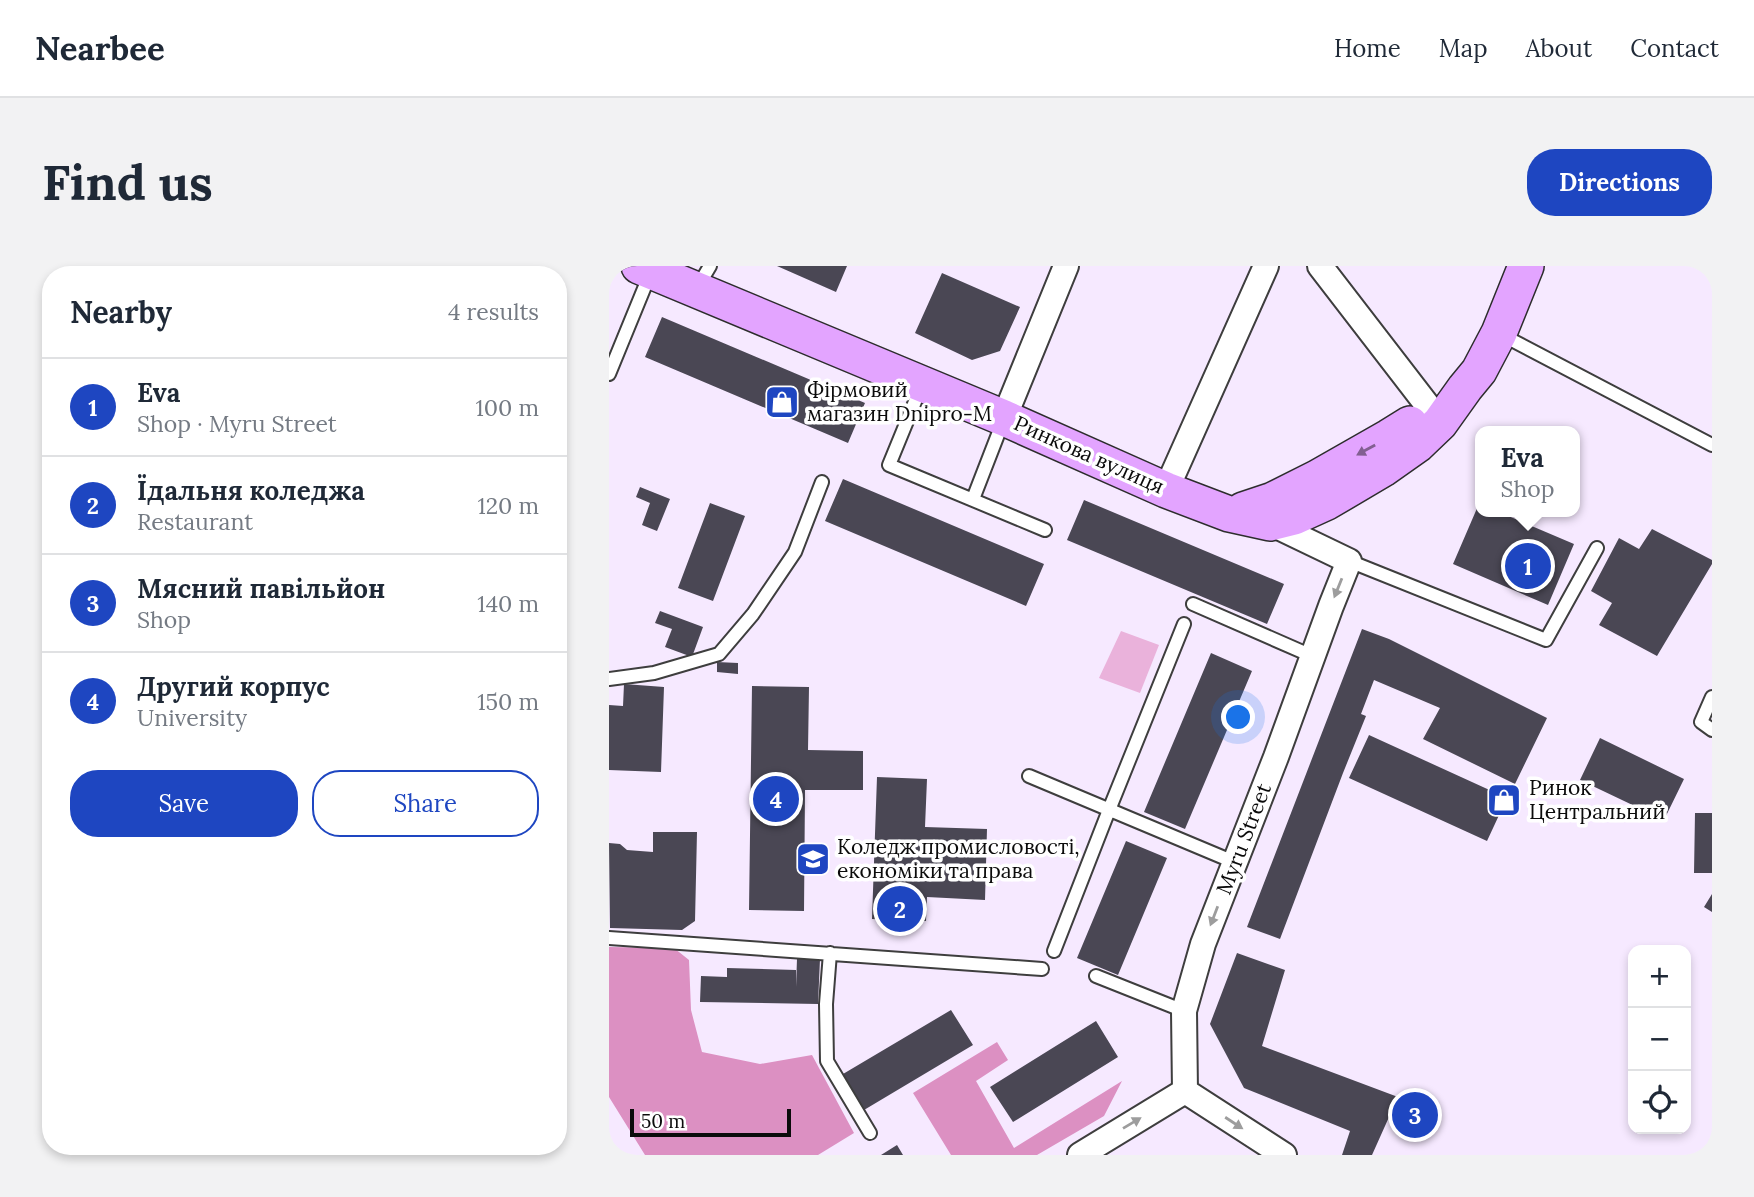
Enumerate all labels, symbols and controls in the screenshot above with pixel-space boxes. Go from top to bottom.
text: Nearbee [35,27,165,69]
text: Home [1334,33,1401,64]
text: Map [1439,33,1488,64]
text: About [1526,33,1592,64]
text: Contact [1630,33,1719,64]
button: Directions [1527,149,1712,216]
text: Find us [42,151,213,213]
text: Nearby [70,293,172,331]
text: 4 results [448,297,539,326]
text: Eva [137,376,180,409]
place label: Фірмовий магазин Dnipro-M [807,376,992,427]
shop icon: Фірмовий магазин Dnipro-M [763,383,801,421]
text: 1 [88,393,98,422]
text: 100 m [475,393,539,422]
text: Shop · Myru Street [137,409,337,438]
street label: Ринкова вулиця [1010,409,1169,500]
popup [1475,426,1580,517]
text: Eva [1500,441,1544,474]
one-way arrow [1356,444,1375,456]
text: Їдальня коледжа [137,474,365,507]
text: Shop [1500,474,1555,503]
text: 2 [87,491,99,520]
text: 120 m [477,491,539,520]
text: Restaurant [137,507,253,536]
pin: 1 [1505,540,1551,592]
text: Мясний павільйон [137,572,385,605]
one-way arrow [1332,578,1343,599]
text: 3 [87,589,99,618]
text: 140 m [477,589,539,618]
text: Shop [137,605,191,634]
text: Другий корпус [137,670,330,703]
text: 4 [87,687,99,716]
text: 150 m [477,687,539,716]
your location [1221,700,1255,734]
text: University [137,703,247,732]
button: Save [70,770,298,837]
button: Share [312,770,539,837]
pin: 4 [753,773,799,825]
place label: Ринок Центральний [1529,774,1665,825]
street label: Myru Street [1210,779,1277,898]
shop icon: Ринок Центральний [1485,781,1523,819]
place label: Коледж промисловості, економіки та права [837,833,1080,884]
school or university icon: Коледж промисловості, економіки та права [794,840,832,878]
pin: 2 [877,883,923,935]
one-way arrow [1208,905,1219,926]
map controls [1628,945,1691,1134]
button: + [1628,945,1691,1008]
button: − [1628,1008,1691,1071]
button: locate [1628,1071,1691,1134]
pin: 3 [1392,1089,1438,1141]
scale bar [630,1106,791,1138]
text: 50 m [641,1109,685,1133]
one-way arrow [1123,1117,1142,1129]
one-way arrow [1224,1117,1244,1130]

